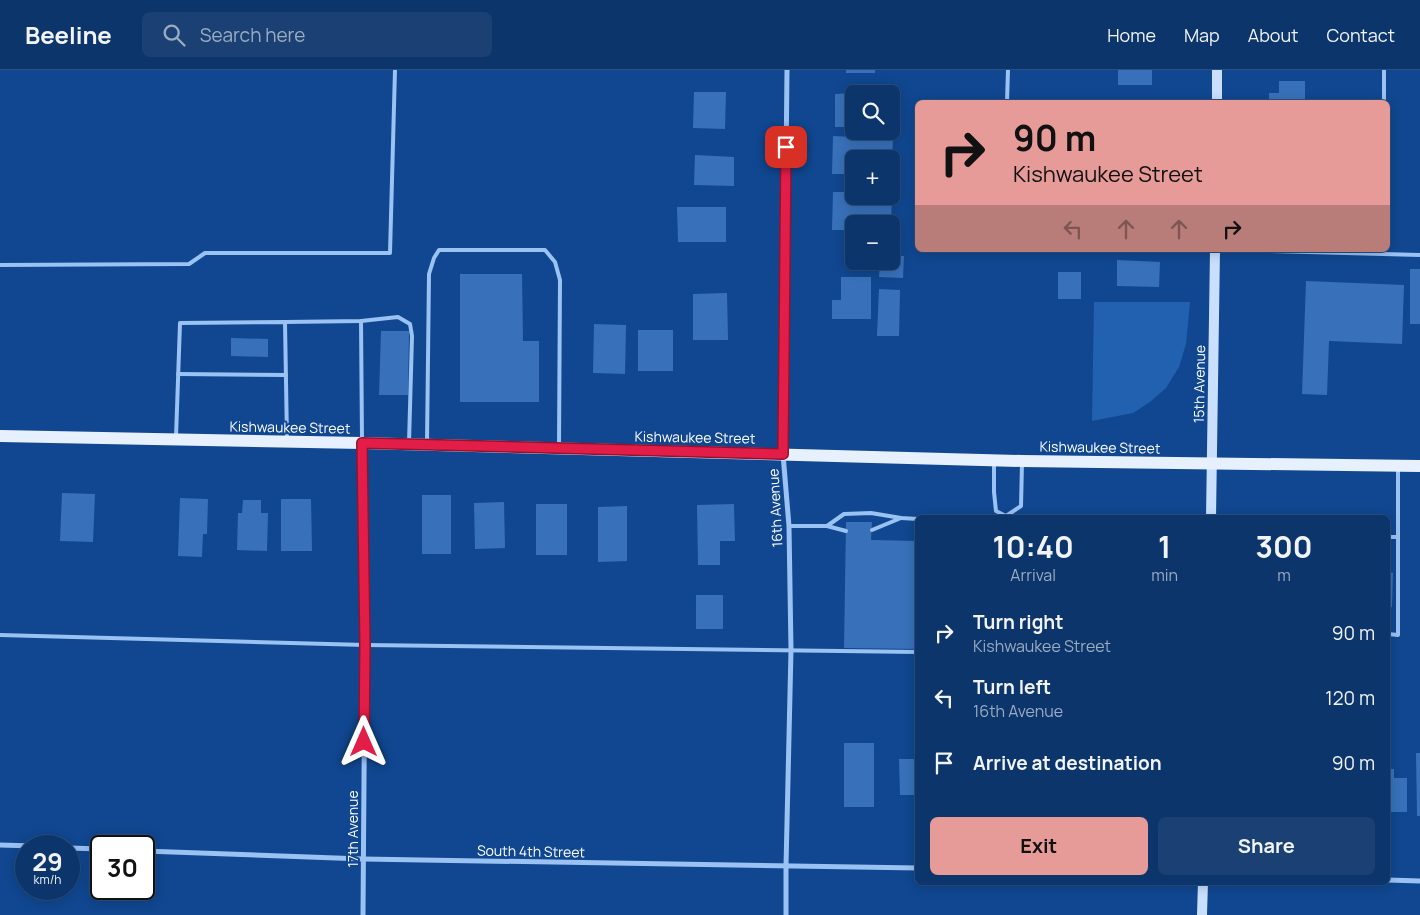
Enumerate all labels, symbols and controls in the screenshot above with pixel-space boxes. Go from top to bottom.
search box [142,12,492,57]
text: Beeline [25,18,112,51]
icon: search [160,21,188,49]
text: Search here [200,22,305,48]
text: Home [1107,23,1156,47]
text: Map [1184,23,1220,47]
text: About [1248,23,1298,47]
text: Contact [1326,23,1395,47]
map controls [845,85,900,270]
button: search [845,85,900,140]
text: 90 m [1013,114,1096,162]
icon: right [930,120,995,185]
pin [765,126,807,168]
icon: arrive [772,133,800,161]
button: + [845,150,900,205]
text: Kishwaukee Street [1013,159,1203,189]
button: − [845,215,900,270]
icon: left [1059,215,1087,243]
icon: ahead [1112,215,1140,243]
icon: ahead [1165,215,1193,243]
icon: right [1218,215,1246,243]
street label: 15th Avenue [1189,345,1209,423]
street label: Kishwaukee Street [229,416,351,438]
street label: Kishwaukee Street [634,426,756,448]
street label: Kishwaukee Street [1039,436,1161,458]
street label: 16th Avenue [763,468,787,548]
text: 10:40 [993,526,1074,567]
text: 1 [1158,526,1171,567]
text: 300 [1256,526,1312,567]
text: Arrival [1010,564,1056,586]
text: min [1151,564,1178,586]
text: m [1277,564,1291,586]
text: Turn right [973,609,1063,635]
icon: right [930,619,958,647]
text: 90 m [1332,620,1375,646]
text: Kishwaukee Street [973,635,1111,657]
text: Turn left [973,674,1051,700]
icon: left [930,684,958,712]
text: 120 m [1325,685,1375,711]
text: 16th Avenue [973,700,1063,722]
position arrow [337,715,389,767]
icon: arrive [930,749,958,777]
text: Arrive at destination [973,750,1162,776]
text: 90 m [1332,750,1375,776]
street label: 17th Avenue [343,790,362,868]
button: Exit [930,817,1148,875]
button: Share [1158,817,1375,875]
speed limit sign: 30 [90,835,155,900]
street label: South 4th Street [477,841,586,861]
text: 29 [32,844,63,879]
text: km/h [34,871,61,888]

